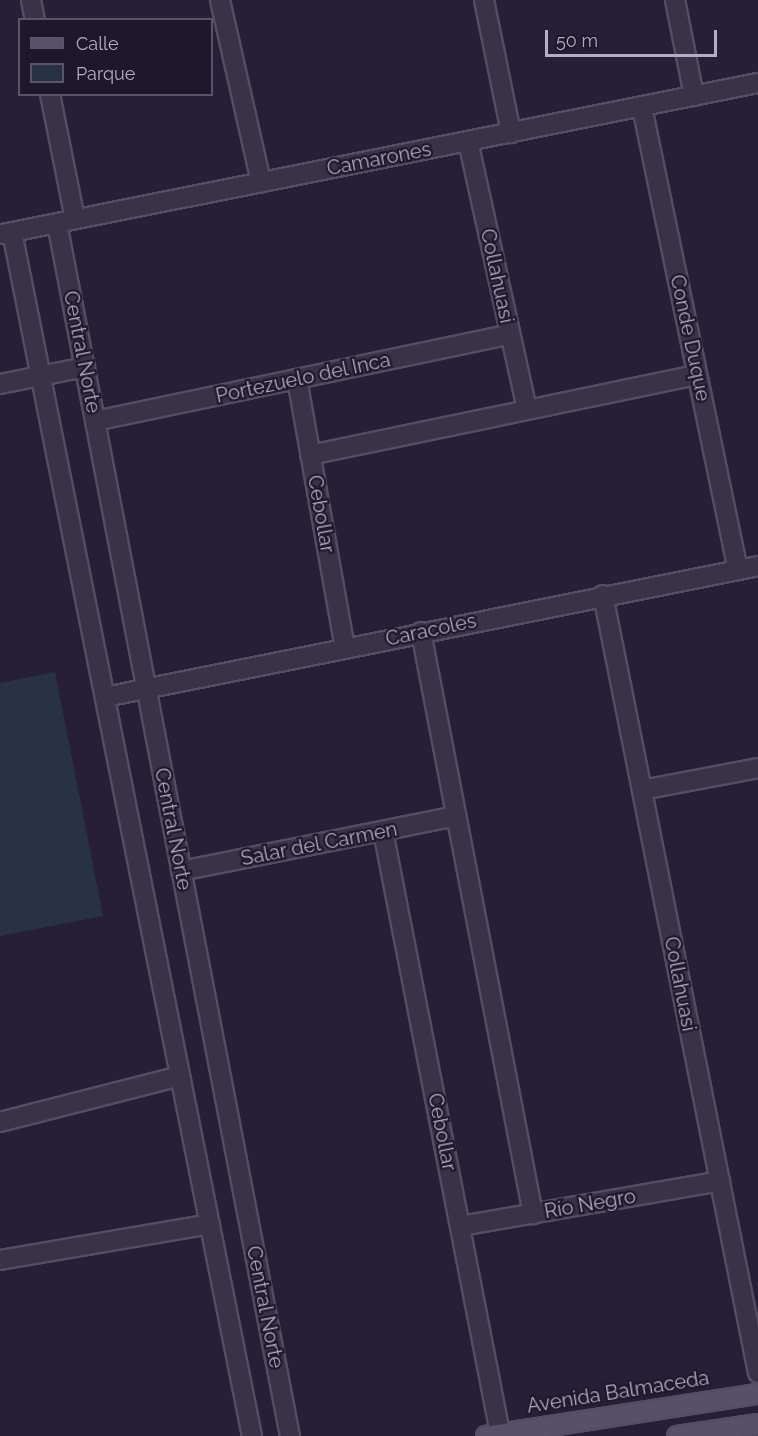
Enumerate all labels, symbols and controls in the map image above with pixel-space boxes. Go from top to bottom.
legend [18,18,213,96]
scale bar [548,18,720,56]
text: 50 m [556,30,598,51]
text: Calle [76,33,119,54]
text: Parque [76,63,135,84]
street label: Camarones [325,137,433,181]
street label: Collahuasi [475,227,519,325]
street label: Conde Duque [665,273,715,403]
street label: Central Norte [58,289,106,415]
street label: Portezuelo del Inca [213,348,393,408]
street label: Cebollar [302,473,340,555]
street label: Caracoles [383,609,479,651]
street label: Central Norte [149,766,197,892]
street label: Salar del Carmen [238,817,400,871]
street label: Collahuasi [659,935,701,1033]
street label: Cebollar [423,1091,461,1173]
street label: Río Negro [542,1184,638,1224]
street label: Central Norte [241,1244,289,1370]
street label: Avenida Balmaceda [525,1366,711,1418]

